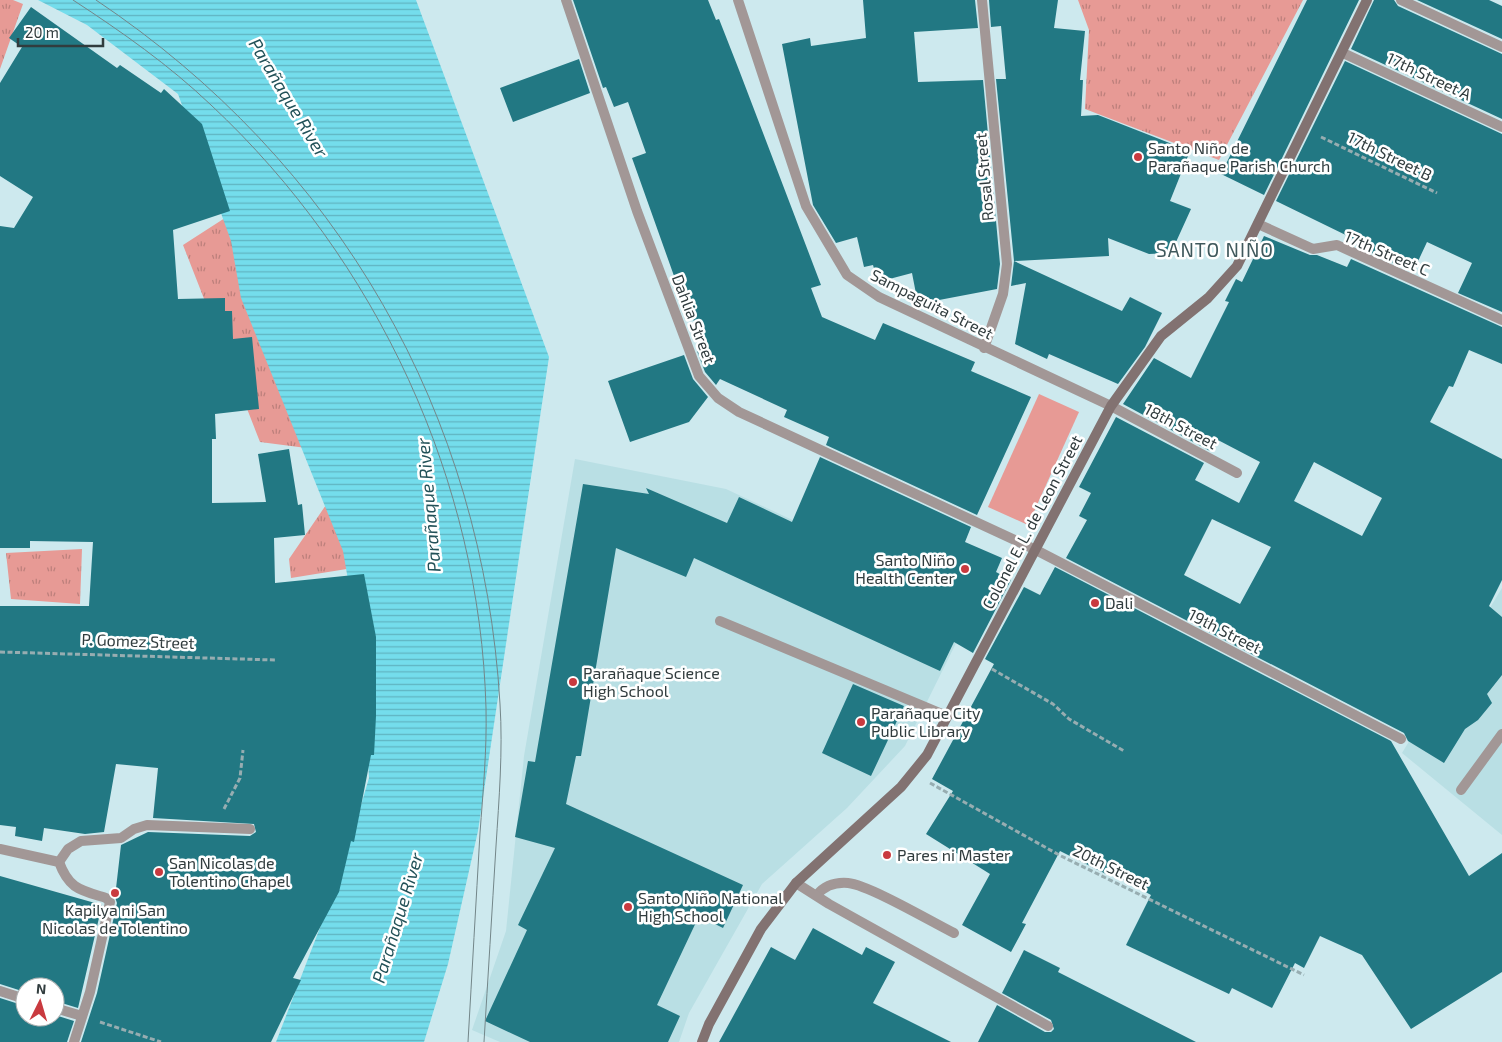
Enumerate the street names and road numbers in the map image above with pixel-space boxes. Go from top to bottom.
street label: 17th Street A [1384,48,1475,103]
street label: 17th Street B [1345,127,1435,184]
street label: Rosal Street [970,132,997,222]
street label: 17th Street C [1342,226,1433,279]
street label: Sampaguita Street [868,264,997,343]
street label: Dahlia Street [669,271,720,366]
street label: 18th Street [1142,399,1221,453]
street label: Colonel E. L. de Leon Street [978,432,1085,612]
street label: 19th Street [1186,604,1265,657]
street label: P. Gomez Street [81,629,195,652]
street label: 20th Street [1070,840,1152,893]

